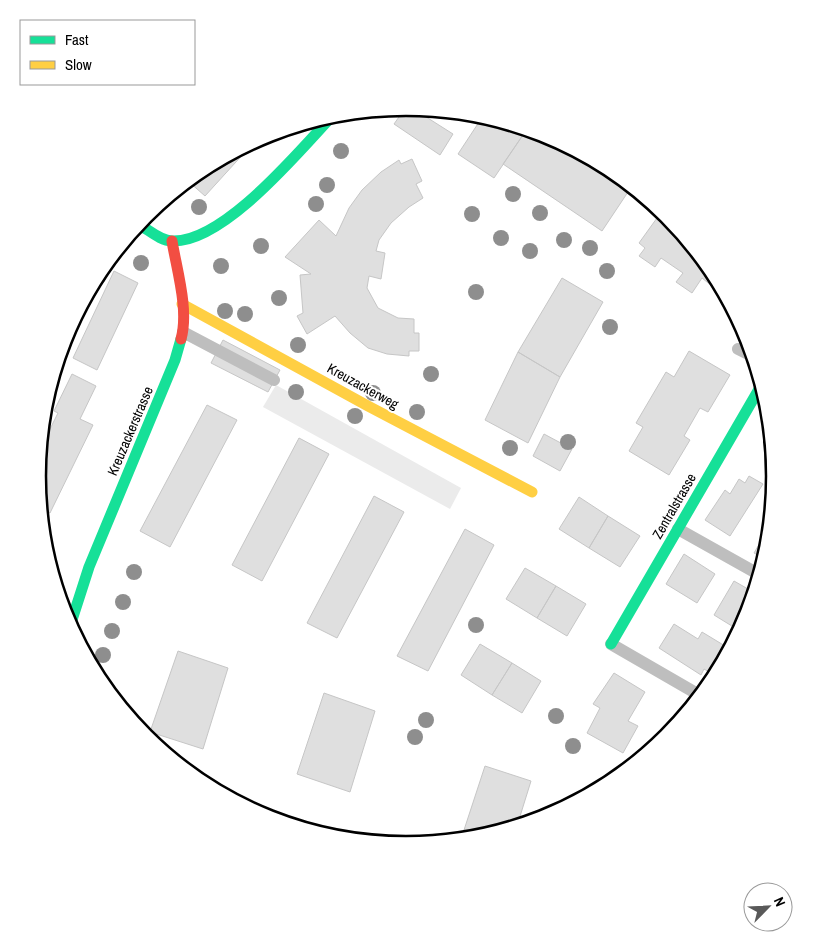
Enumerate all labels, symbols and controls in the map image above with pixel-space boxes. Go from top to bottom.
legend [20,20,195,85]
text: Fast [65,29,89,50]
text: Slow [65,54,92,75]
street label: Kreuzackerweg [324,359,402,413]
street label: Kreuzackerstrasse [103,384,157,478]
street label: Zentralstrasse [648,470,700,542]
north arrow [743,882,793,932]
text: N [770,894,790,909]

